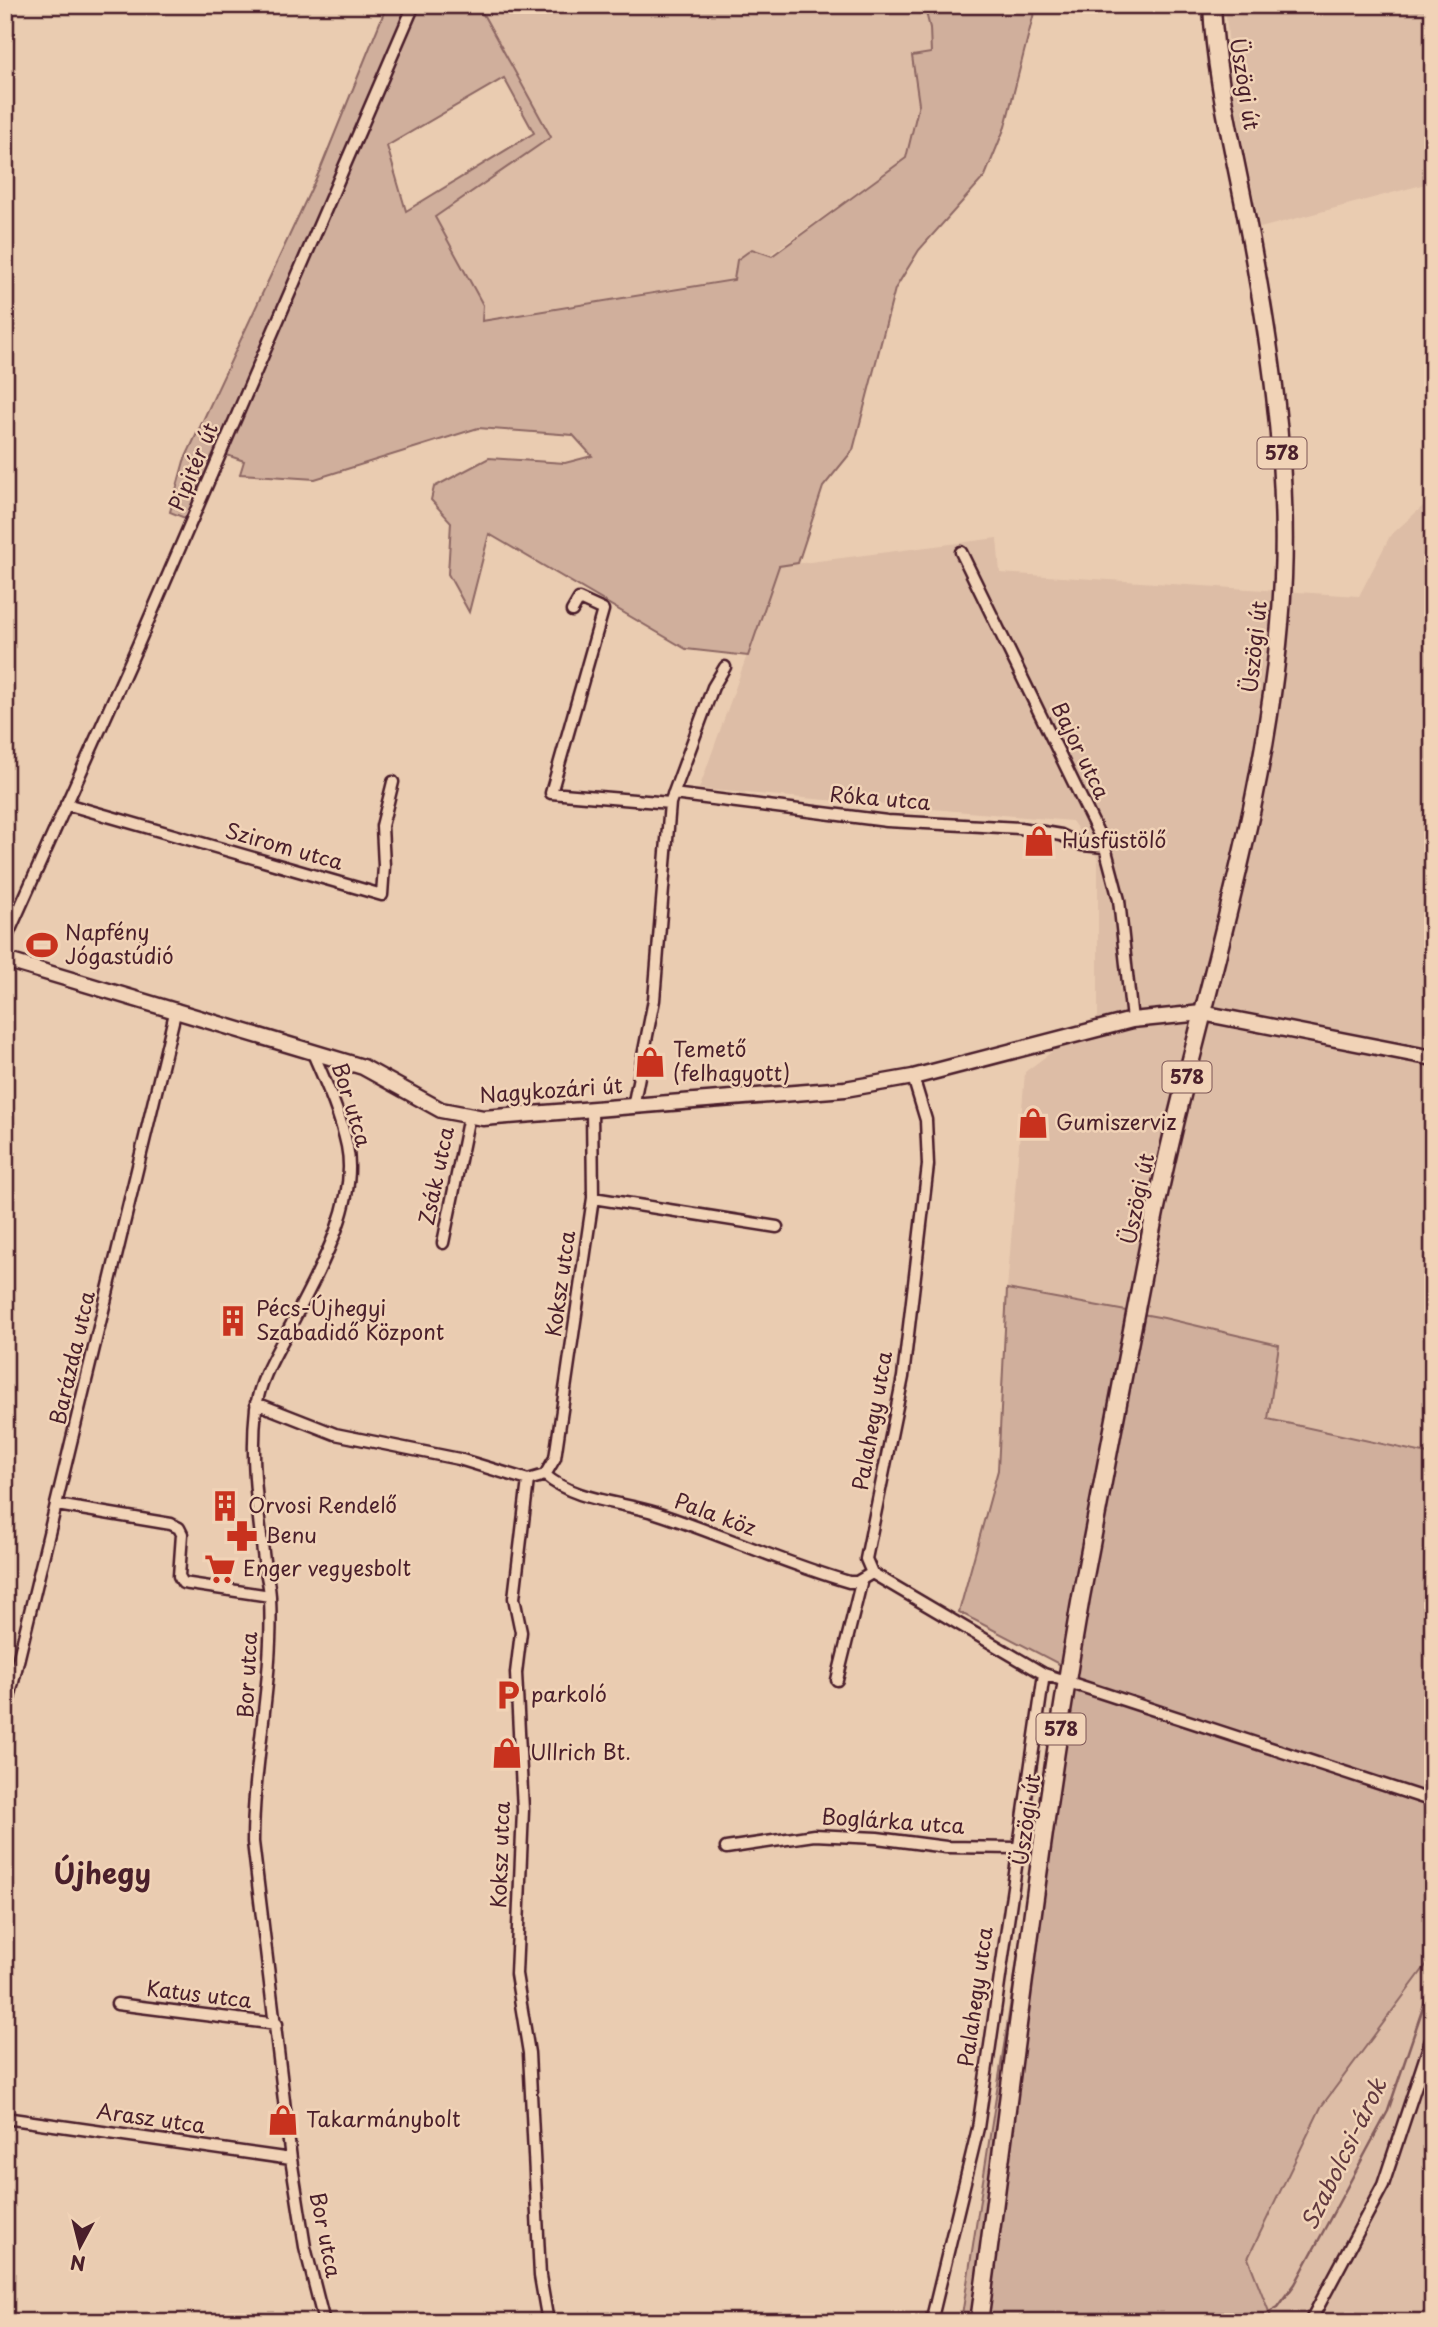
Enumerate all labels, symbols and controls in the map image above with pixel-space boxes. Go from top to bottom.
street label: Üszögi út [1223,35,1269,132]
street label: Pipitér út [159,417,225,515]
road number: 578 [1258,437,1306,468]
street label: Üszögi út [1232,599,1274,695]
street label: Bajor utca [1044,696,1119,804]
street label: Róka utca [828,777,932,817]
street label: Szirom utca [222,813,347,877]
place label: Húsfüstölő [1062,823,1166,855]
shop icon: Húsfüstölő [1022,824,1056,858]
place label: Napfény Jógastúdió [65,915,174,971]
sports icon: Napfény Jógastúdió [25,928,59,962]
place label: Temető (felhagyott) [673,1032,790,1088]
shop icon: Temető (felhagyott) [633,1045,667,1079]
street label: Bor utca [325,1058,381,1151]
road number: 578 [1162,1062,1212,1092]
street label: Nagykozári út [478,1068,624,1110]
place label: Gumiszerviz [1056,1105,1176,1137]
shop icon: Gumiszerviz [1016,1106,1050,1140]
street label: Zsák utca [409,1123,461,1228]
street label: Üszögi út [1111,1150,1161,1247]
street label: Koksz utca [536,1228,582,1339]
street label: Barázda utca [40,1287,102,1428]
place label: Pécs-Újhegyi Szabadidő Központ [256,1291,444,1347]
building icon: Pécs-Újhegyi Szabadidő Központ [216,1304,250,1338]
street label: Palahegy utca [843,1348,899,1493]
street label: Pala köz [670,1484,761,1543]
place label: Orvosi Rendelő [248,1488,397,1520]
building icon: Orvosi Rendelő [208,1489,242,1523]
place label: Benu [265,1518,317,1550]
pharmacy icon: Benu [225,1519,259,1553]
place label: Enger vegyesbolt [243,1551,411,1583]
supermarket icon: Enger vegyesbolt [203,1552,237,1586]
street label: Bor utca [228,1631,264,1719]
place label: parkoló [531,1677,607,1709]
parking icon: parkoló [491,1678,525,1712]
road number: 578 [1036,1714,1086,1744]
place label: Ullrich Bt. [530,1735,631,1767]
shop icon: Ullrich Bt. [490,1736,524,1770]
street label: Üszögi út [1003,1772,1047,1868]
street label: Boglárka utca [820,1799,966,1841]
street label: Koksz utca [481,1801,517,1909]
district label: Újhegy [53,1851,151,1894]
street label: Palahegy utca [948,1925,1000,2069]
street label: Katus utca [145,1971,254,2015]
water label: Szabolcsi-árok [1291,2071,1395,2235]
street label: Arasz utca [95,2094,208,2140]
place label: Takarmánybolt [306,2102,461,2134]
shop icon: Takarmánybolt [266,2103,300,2137]
street label: Bor utca [303,2189,351,2280]
north arrow [46,2212,116,2282]
text: N [69,2249,87,2279]

